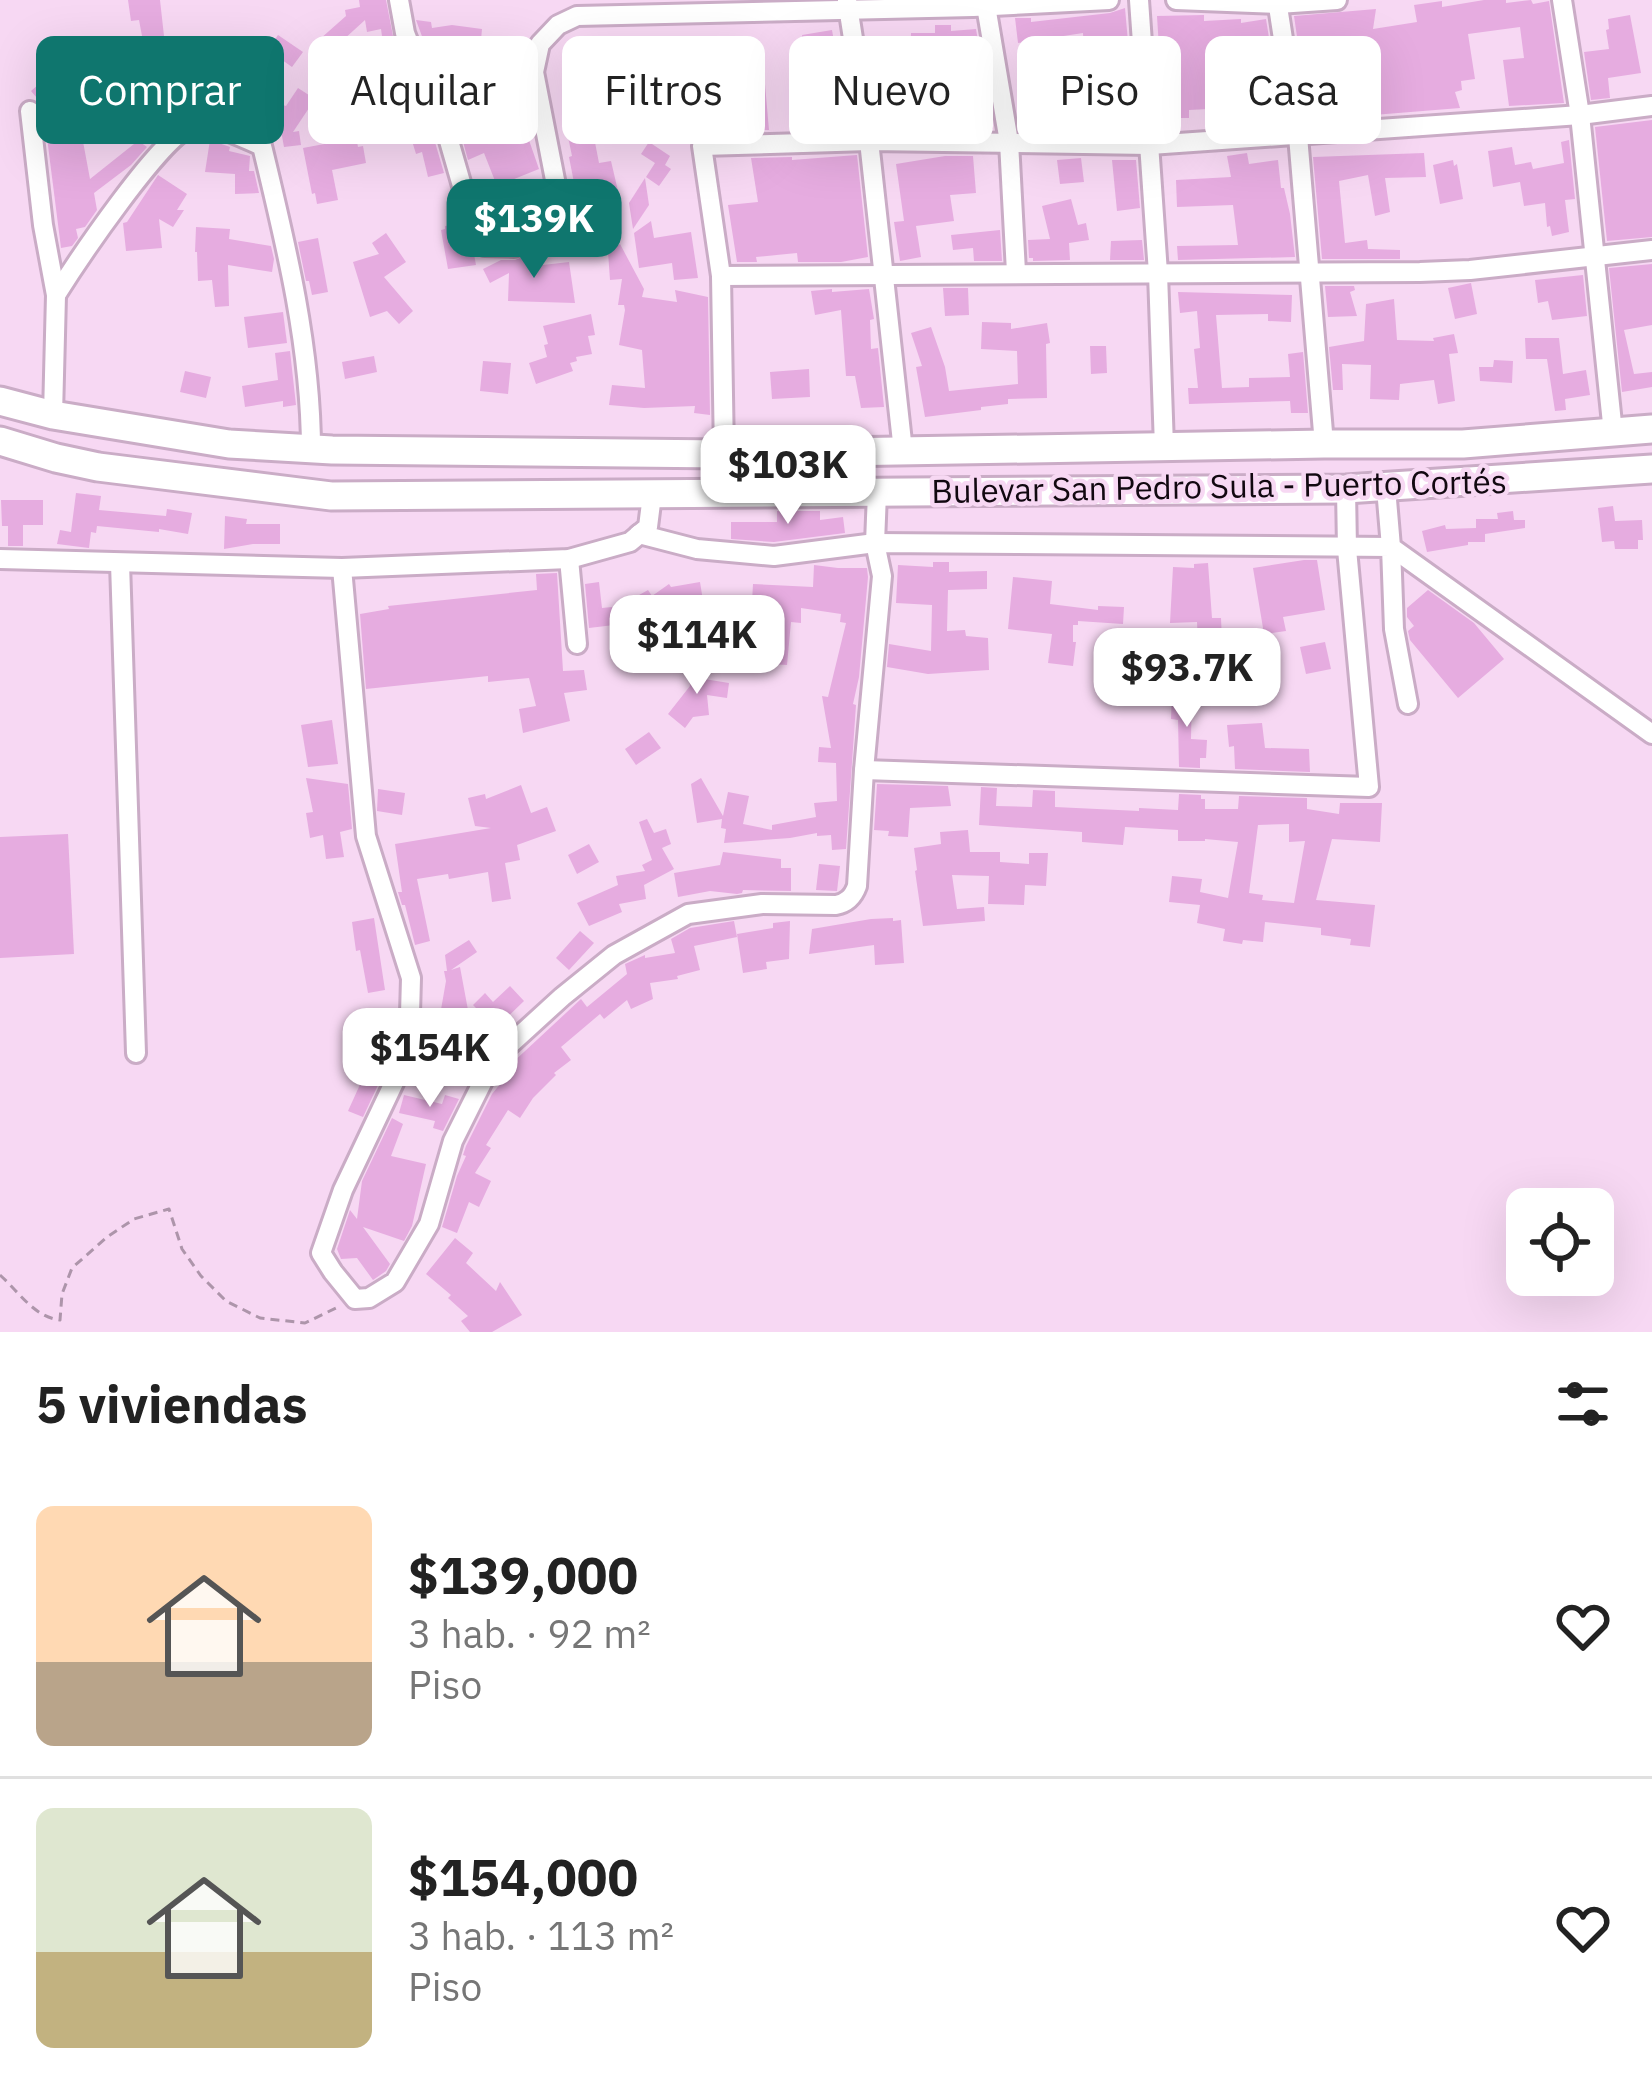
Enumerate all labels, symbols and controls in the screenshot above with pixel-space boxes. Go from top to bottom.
chip: Comprar [36,36,284,144]
chip: Alquilar [308,36,538,144]
chip: Filtros [562,36,765,144]
chip: Nuevo [789,36,993,144]
chip: Piso [1017,36,1181,144]
chip: Casa [1205,36,1381,144]
pin: $139K [450,179,618,281]
text: $139K [474,192,594,243]
pin: $103K [704,425,872,527]
text: $103K [728,438,848,489]
street label: Bulevar San Pedro Sula - Puerto Cortés [931,459,1507,512]
pin: $114K [613,595,781,697]
text: $114K [637,608,757,659]
pin: $93.7K [1089,628,1285,730]
text: $93.7K [1121,641,1253,692]
pin: $154K [346,1008,514,1110]
text: $154K [370,1021,490,1072]
map controls [1506,1188,1614,1296]
button: locate [1506,1188,1614,1296]
text: 5 viviendas [36,1371,307,1437]
icon: filters [1550,1371,1616,1437]
text: $139,000 [408,1542,638,1608]
icon: home [132,1554,276,1698]
icon: heart [1550,1593,1616,1659]
text: 3 hab. · 92 m² [408,1608,651,1659]
text: Piso [408,1659,482,1710]
text: $154,000 [408,1844,638,1910]
icon: home [132,1856,276,2000]
icon: heart [1550,1895,1616,1961]
text: 3 hab. · 113 m² [408,1910,674,1961]
text: Piso [408,1961,482,2012]

